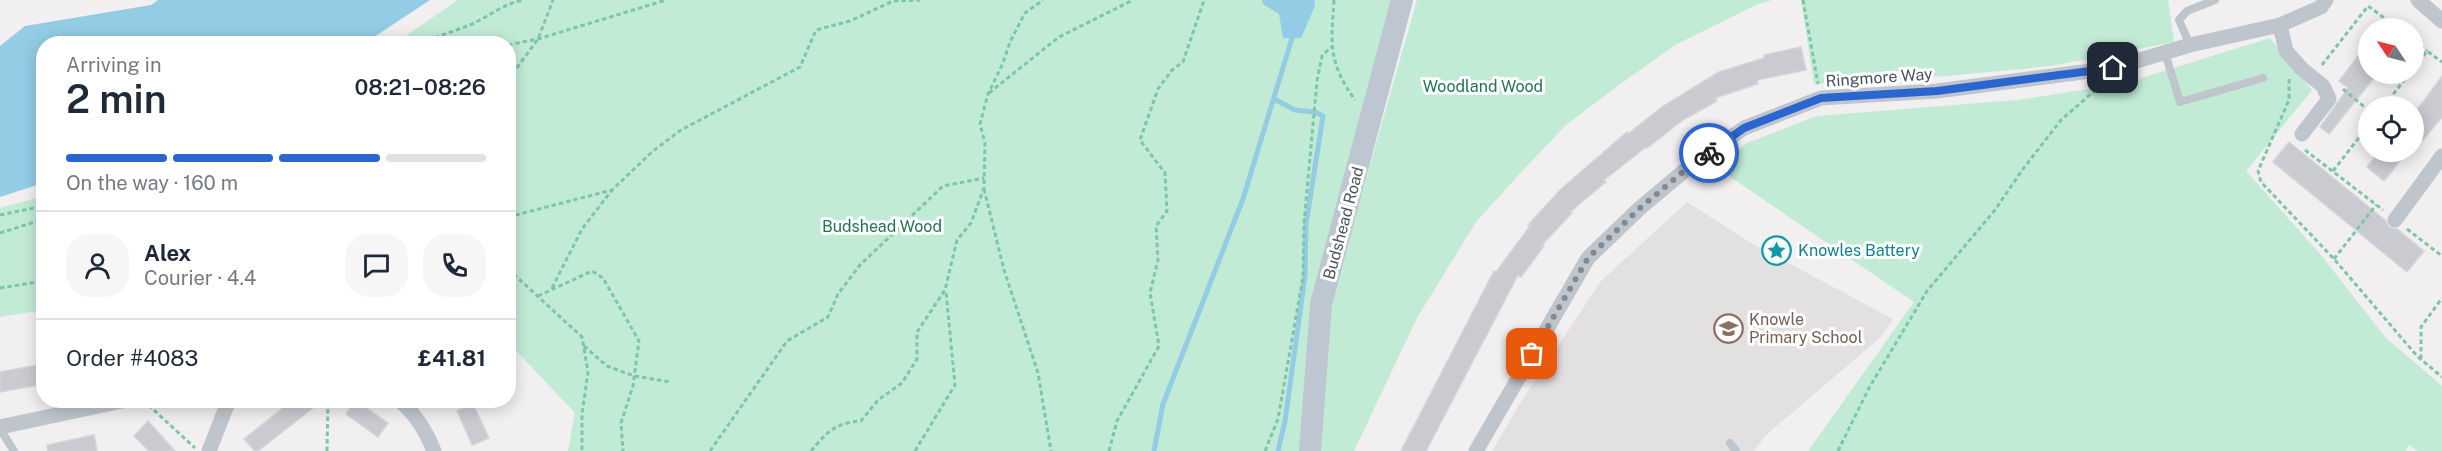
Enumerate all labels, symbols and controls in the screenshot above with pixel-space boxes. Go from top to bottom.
north arrow [2358,18,2424,84]
map controls [2358,18,2424,162]
pin [2087,42,2138,93]
icon: home [2096,51,2129,84]
text: Arriving in [66,53,161,77]
street label: Ringmore Way [1825,64,1934,91]
text: 08:21–08:26 [354,74,486,100]
text: 2 min [66,76,167,122]
park label: Woodland Wood [1423,77,1543,96]
button: locate [2358,96,2424,162]
courier [1679,123,1739,183]
icon: bike [1693,137,1726,170]
street label: Budshead Road [1319,165,1368,282]
text: On the way · 160 m [66,171,238,195]
park label: Budshead Wood [822,217,942,236]
button: person [66,234,129,297]
button: chat [345,234,408,297]
button: phone [423,234,486,297]
place icon: Knowles Battery [1761,234,1793,266]
text: Alex [144,240,191,266]
place label: Knowles Battery [1798,241,1920,260]
text: Courier · 4.4 [144,266,256,290]
place label: Knowle Primary School [1749,310,1863,347]
school or university icon: Knowle Primary School [1712,312,1744,344]
pin [1506,328,1557,379]
icon: bag [1515,337,1548,370]
text: Order #4083 [66,345,198,371]
text: £41.81 [418,345,486,371]

